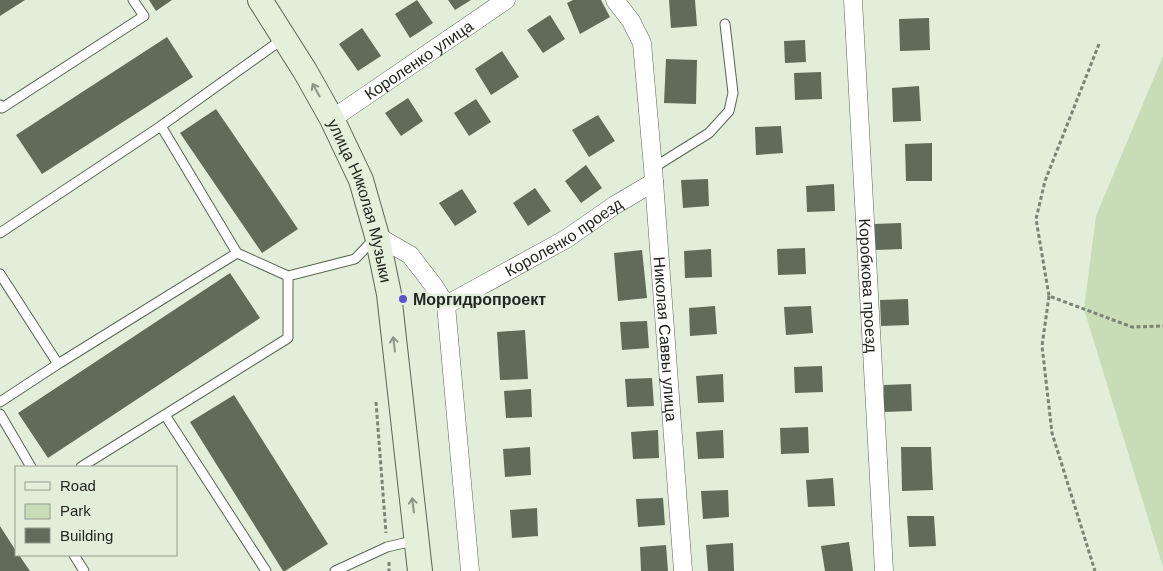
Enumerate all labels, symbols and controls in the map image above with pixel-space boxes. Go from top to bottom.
street label: Короленко улица [361,17,476,103]
one-way arrow [311,84,321,98]
street label: улица Николая Музыки [325,116,395,284]
street label: Короленко проезд [502,194,626,279]
street label: Коробкова проезд [856,218,881,354]
street label: Николая Саввы улица [651,256,680,422]
place label: Моргидропроект [413,291,546,308]
marker: Моргидропроект [397,293,409,305]
one-way arrow [389,336,399,352]
legend [15,466,178,556]
text: Road [60,477,96,494]
one-way arrow [408,497,418,513]
text: Park [60,502,91,519]
text: Building [60,527,113,544]

